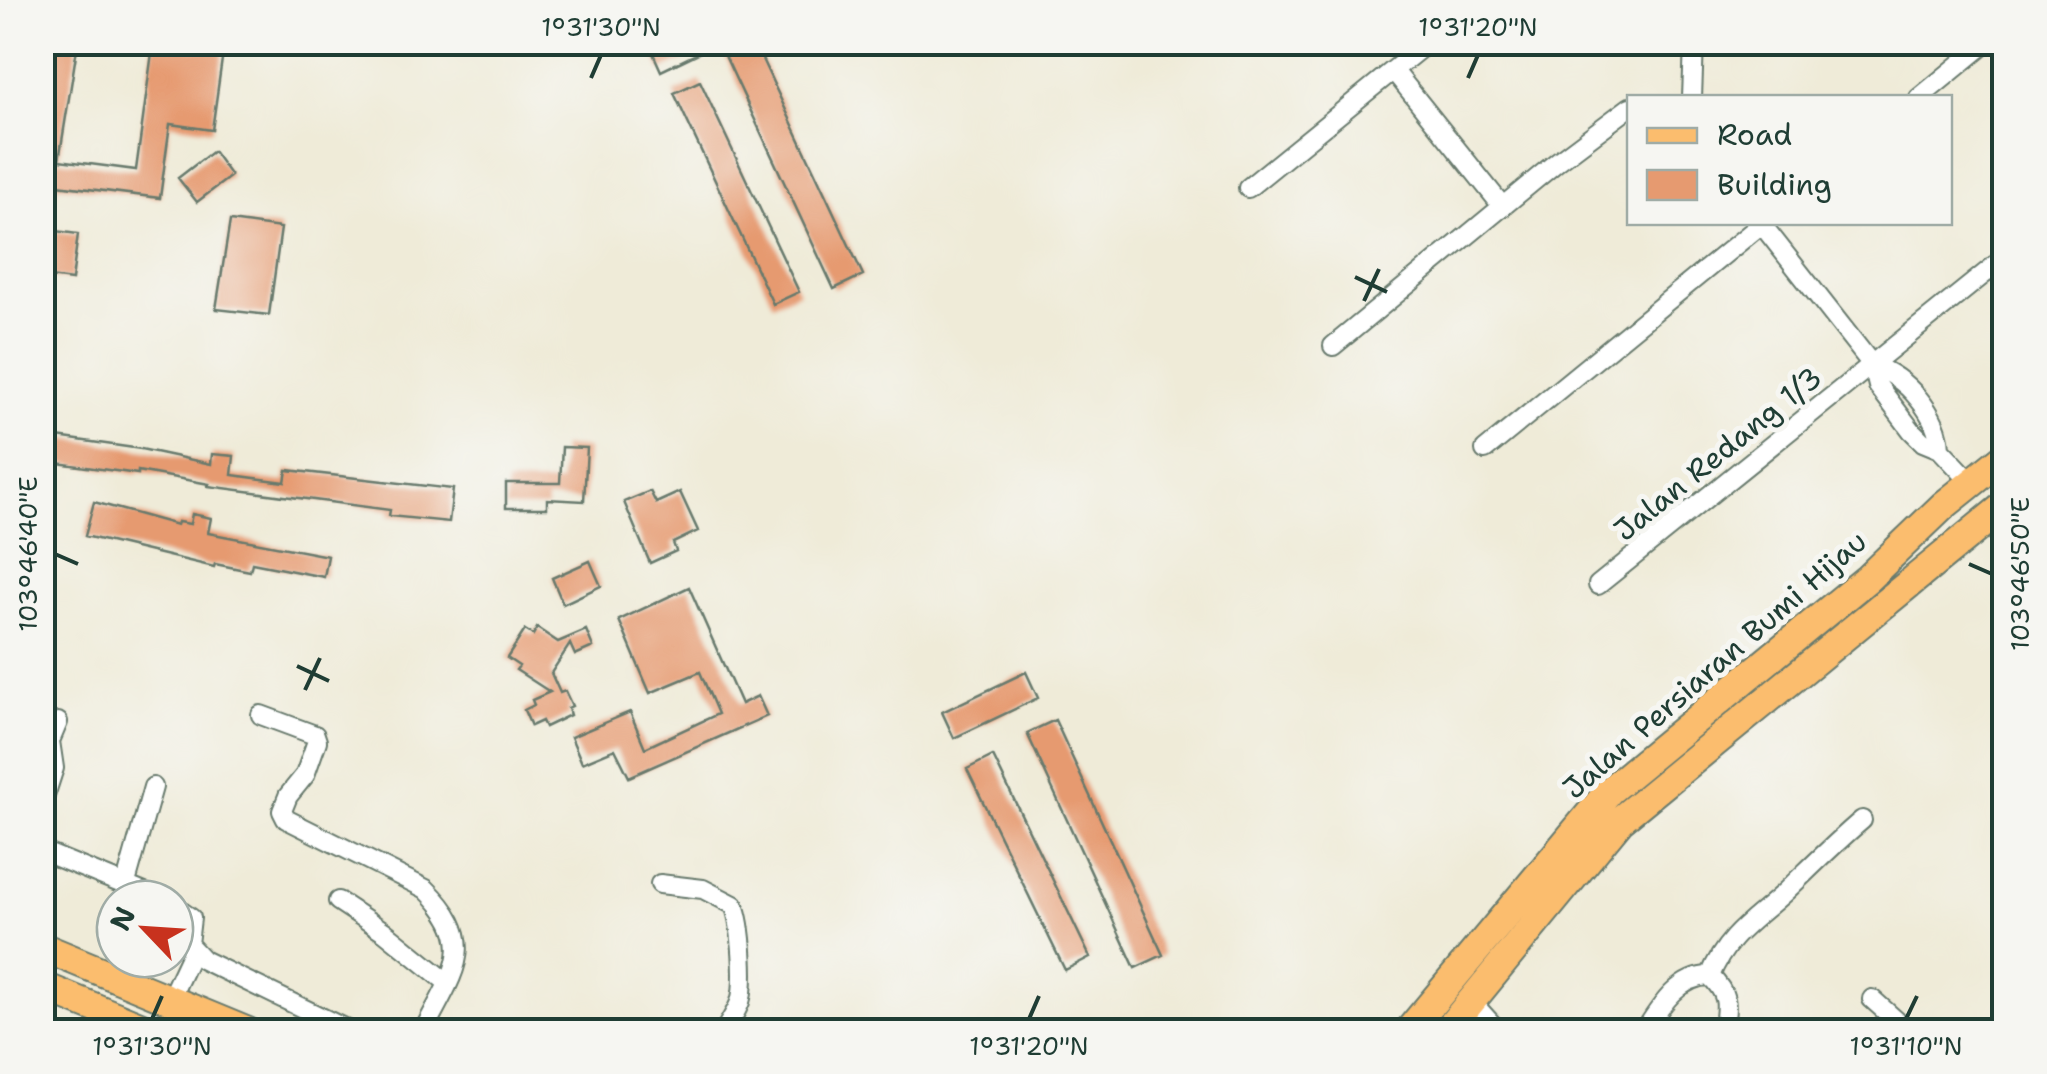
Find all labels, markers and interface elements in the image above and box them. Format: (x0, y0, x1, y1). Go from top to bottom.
text: 1°31'30"N (541, 10, 661, 44)
text: 1°31'20"N (1418, 10, 1538, 44)
legend (1627, 95, 1952, 225)
text: Road (1717, 114, 1792, 155)
text: Building (1717, 164, 1832, 205)
street label: Jalan Redang 1/3 (1605, 357, 1830, 550)
text: 103°46'40"E (11, 476, 45, 632)
text: 103°46'50"E (2003, 497, 2037, 651)
street label: Jalan Persiaran Bumi Hijau (1554, 521, 1875, 808)
north arrow (95, 879, 195, 979)
text: N (100, 900, 144, 937)
text: 1°31'30"N (92, 1029, 212, 1063)
text: 1°31'20"N (969, 1029, 1089, 1063)
text: 1°31'10"N (1849, 1029, 1963, 1063)

